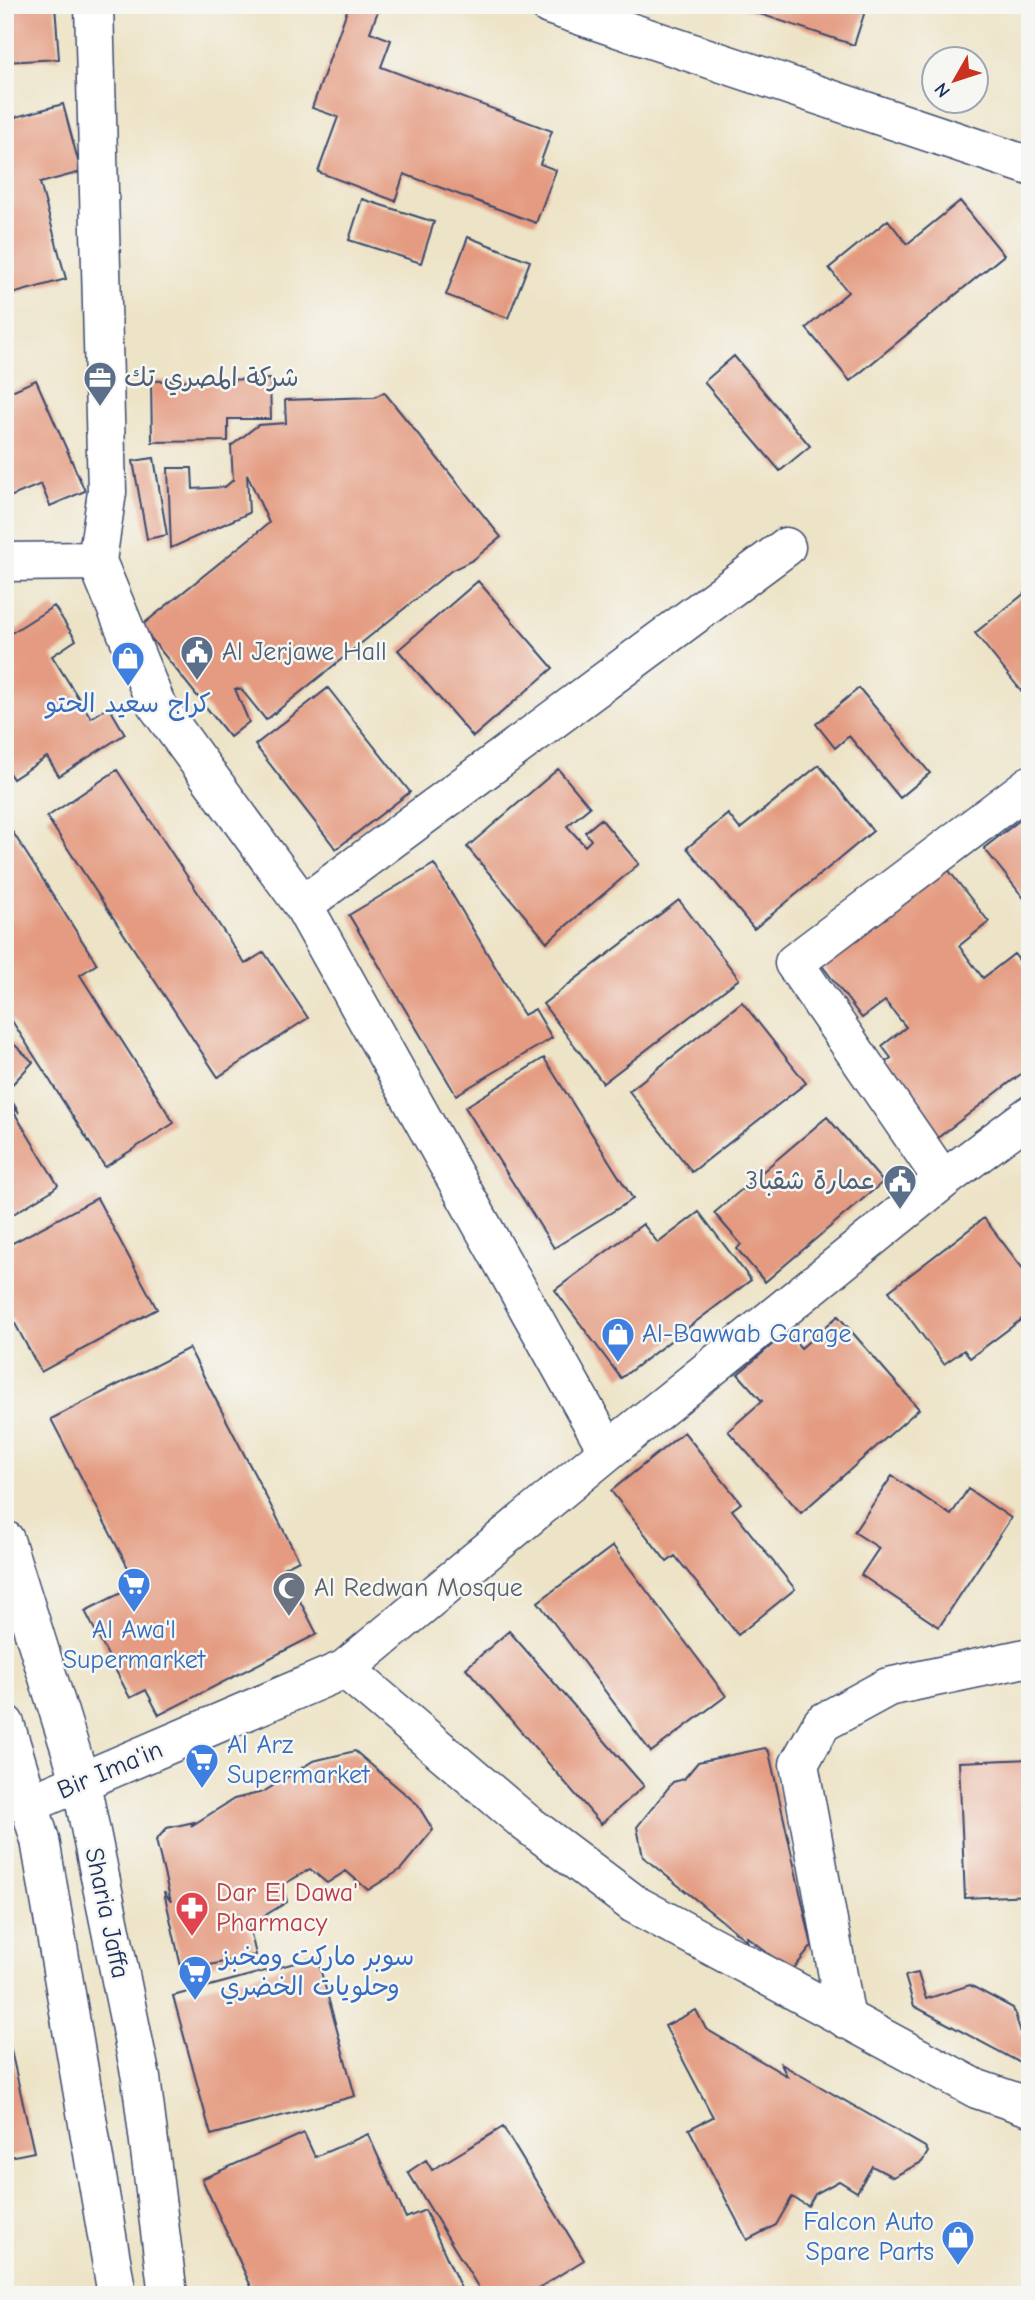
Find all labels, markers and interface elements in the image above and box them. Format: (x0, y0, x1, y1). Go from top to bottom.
north arrow (920, 46, 990, 116)
text: N (930, 78, 955, 102)
office icon: شركة المصري تك (81, 359, 119, 408)
place label: شركة المصري تك (124, 363, 299, 396)
public building icon: Al Jerjawe Hall (178, 633, 216, 682)
place label: Al Jerjawe Hall (222, 637, 387, 667)
shop icon: كراج سعيد الحتو (109, 639, 147, 688)
place label: كراج سعيد الحتو (44, 689, 211, 721)
public building icon: عمارة شقبا3 (881, 1162, 919, 1211)
place label: عمارة شقبا3 (745, 1166, 876, 1196)
shop icon: Al-Bawwab Garage (599, 1315, 637, 1364)
place label: Al-Bawwab Garage (642, 1319, 852, 1349)
supermarket icon: Al Awa'l Supermarket (115, 1565, 153, 1614)
mosque icon: Al Redwan Mosque (270, 1569, 308, 1618)
place label: Al Redwan Mosque (314, 1573, 523, 1603)
place label: Al Awa'l Supermarket (63, 1615, 207, 1675)
place label: Al Arz Supermarket (227, 1730, 371, 1790)
street label: Bir Ima'in (53, 1734, 167, 1806)
supermarket icon: Al Arz Supermarket (183, 1741, 221, 1790)
street label: Sharia Jaffa (79, 1845, 135, 1981)
place label: Dar El Dawa' Pharmacy (216, 1878, 358, 1938)
pharmacy icon: Dar El Dawa' Pharmacy (173, 1889, 211, 1938)
place label: سوبر ماركت ومخبز وحلويات الخضري (218, 1942, 414, 2005)
supermarket icon: سوبر ماركت ومخبز وحلويات الخضري (176, 1953, 214, 2002)
place label: Falcon Auto Spare Parts (803, 2207, 934, 2267)
shop icon: Falcon Auto Spare Parts (939, 2218, 977, 2267)

